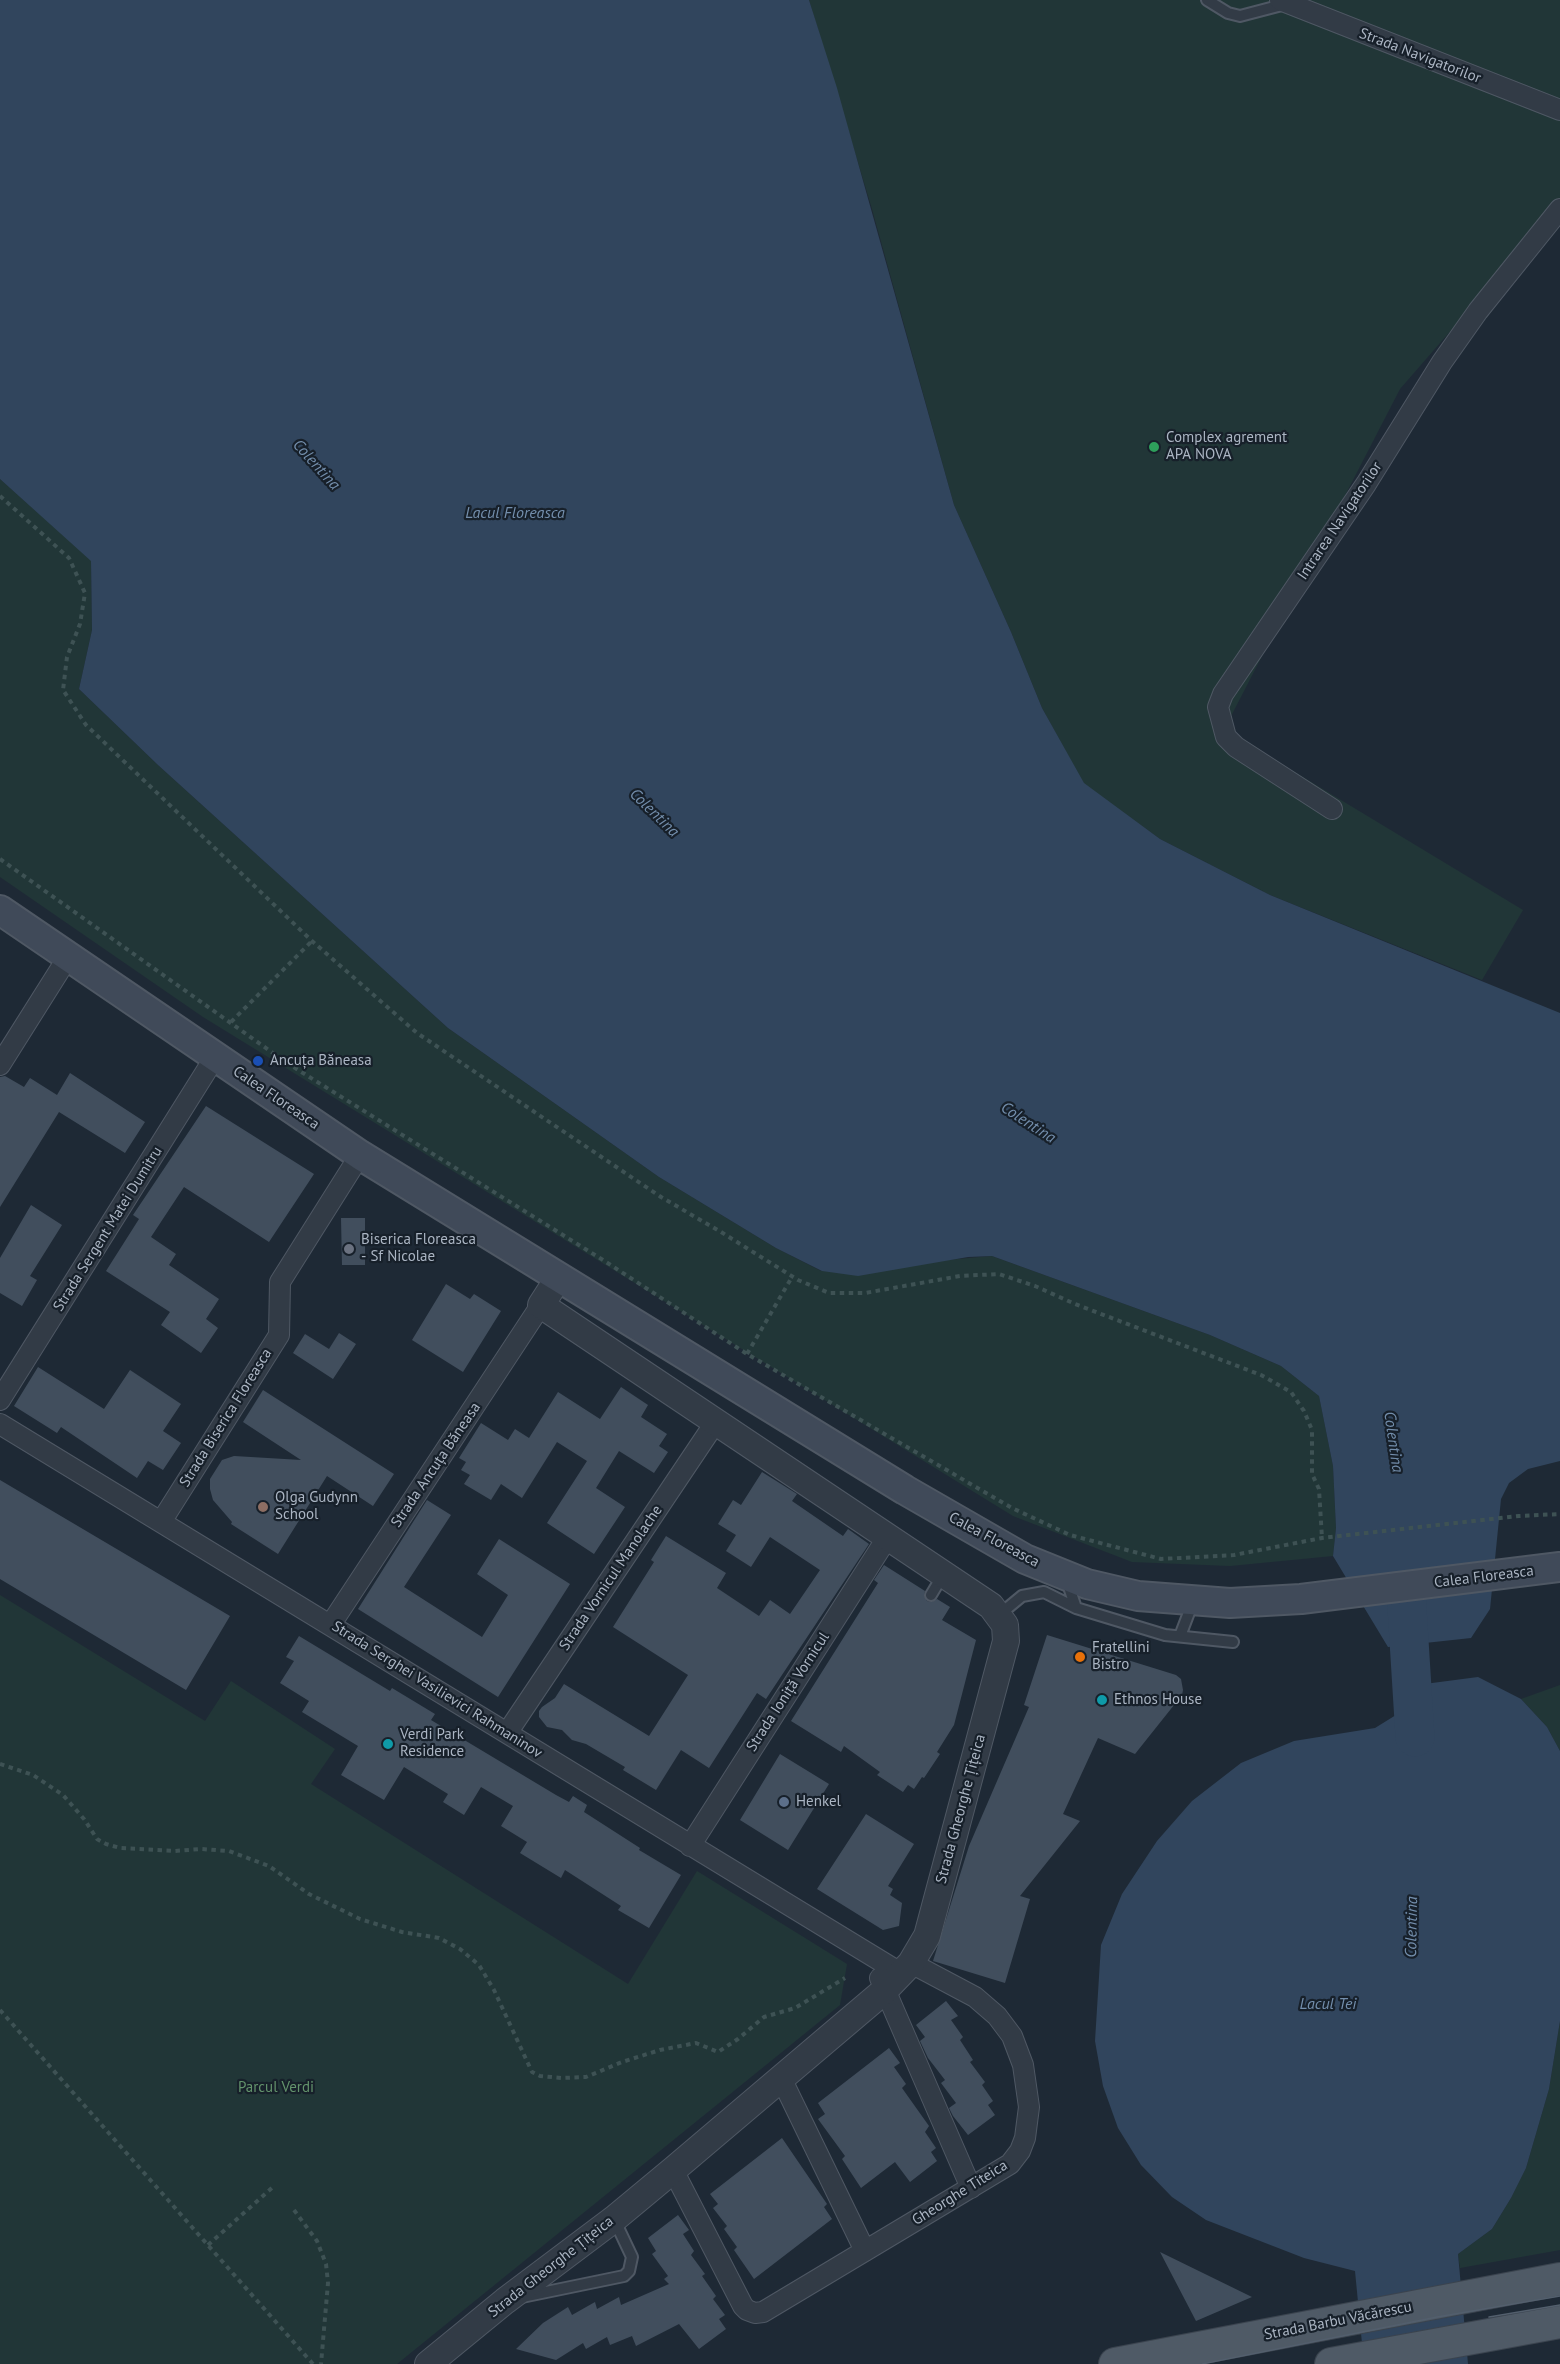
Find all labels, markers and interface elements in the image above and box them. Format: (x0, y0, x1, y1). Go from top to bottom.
street label: Strada Navigatorilor (1357, 24, 1483, 88)
place label: Complex agrement APA NOVA (1166, 429, 1287, 464)
water label: Colentina (288, 436, 344, 494)
marker: Complex agrement APA NOVA (1147, 440, 1161, 454)
street label: Intrarea Navigatorilor (1294, 459, 1386, 583)
water label: Lacul Floreasca (465, 503, 565, 523)
water label: Colentina (625, 785, 683, 841)
place label: Ancuța Băneasa (270, 1052, 372, 1070)
marker: Ancuța Băneasa (251, 1054, 265, 1068)
street label: Calea Floreasca (229, 1063, 323, 1133)
water label: Colentina (997, 1098, 1059, 1148)
street label: Strada Sergent Matei Dumitru (50, 1143, 166, 1315)
place label: Biserica Floreasca - Sf Nicolae (361, 1231, 476, 1266)
marker: Biserica Floreasca - Sf Nicolae (342, 1242, 356, 1256)
street label: Strada Biserica Floreasca (176, 1345, 276, 1491)
street label: Strada Ancuța Băneasa (388, 1399, 484, 1531)
water label: Colentina (1379, 1410, 1407, 1474)
place label: Olga Gudynn School (275, 1489, 358, 1524)
marker: Olga Gudynn School (256, 1500, 270, 1514)
street label: Strada Vornicul Manolache (556, 1502, 666, 1654)
street label: Calea Floreasca (946, 1509, 1042, 1571)
street label: Calea Floreasca (1433, 1562, 1535, 1592)
street label: Strada Serghei Vasilievici Rahmaninov (329, 1618, 545, 1762)
street label: Strada Ioniță Vornicul (743, 1629, 833, 1755)
place label: Fratellini Bistro (1092, 1639, 1150, 1674)
marker: Fratellini Bistro (1073, 1650, 1087, 1664)
place label: Ethnos House (1114, 1691, 1202, 1709)
marker: Ethnos House (1095, 1693, 1109, 1707)
place label: Verdi Park Residence (400, 1726, 464, 1761)
street label: Strada Gheorghe Țițeica (932, 1732, 990, 1886)
marker: Verdi Park Residence (381, 1737, 395, 1751)
place label: Henkel (796, 1793, 841, 1811)
marker: Henkel (777, 1795, 791, 1809)
water label: Colentina (1402, 1896, 1422, 1958)
water label: Lacul Tei (1300, 1994, 1356, 2014)
park label: Parcul Verdi (238, 2079, 314, 2097)
street label: Gheorghe Titeica (909, 2156, 1011, 2230)
street label: Strada Gheorghe Țițeica (485, 2212, 617, 2322)
street label: Strada Barbu Văcărescu (1263, 2298, 1413, 2344)

